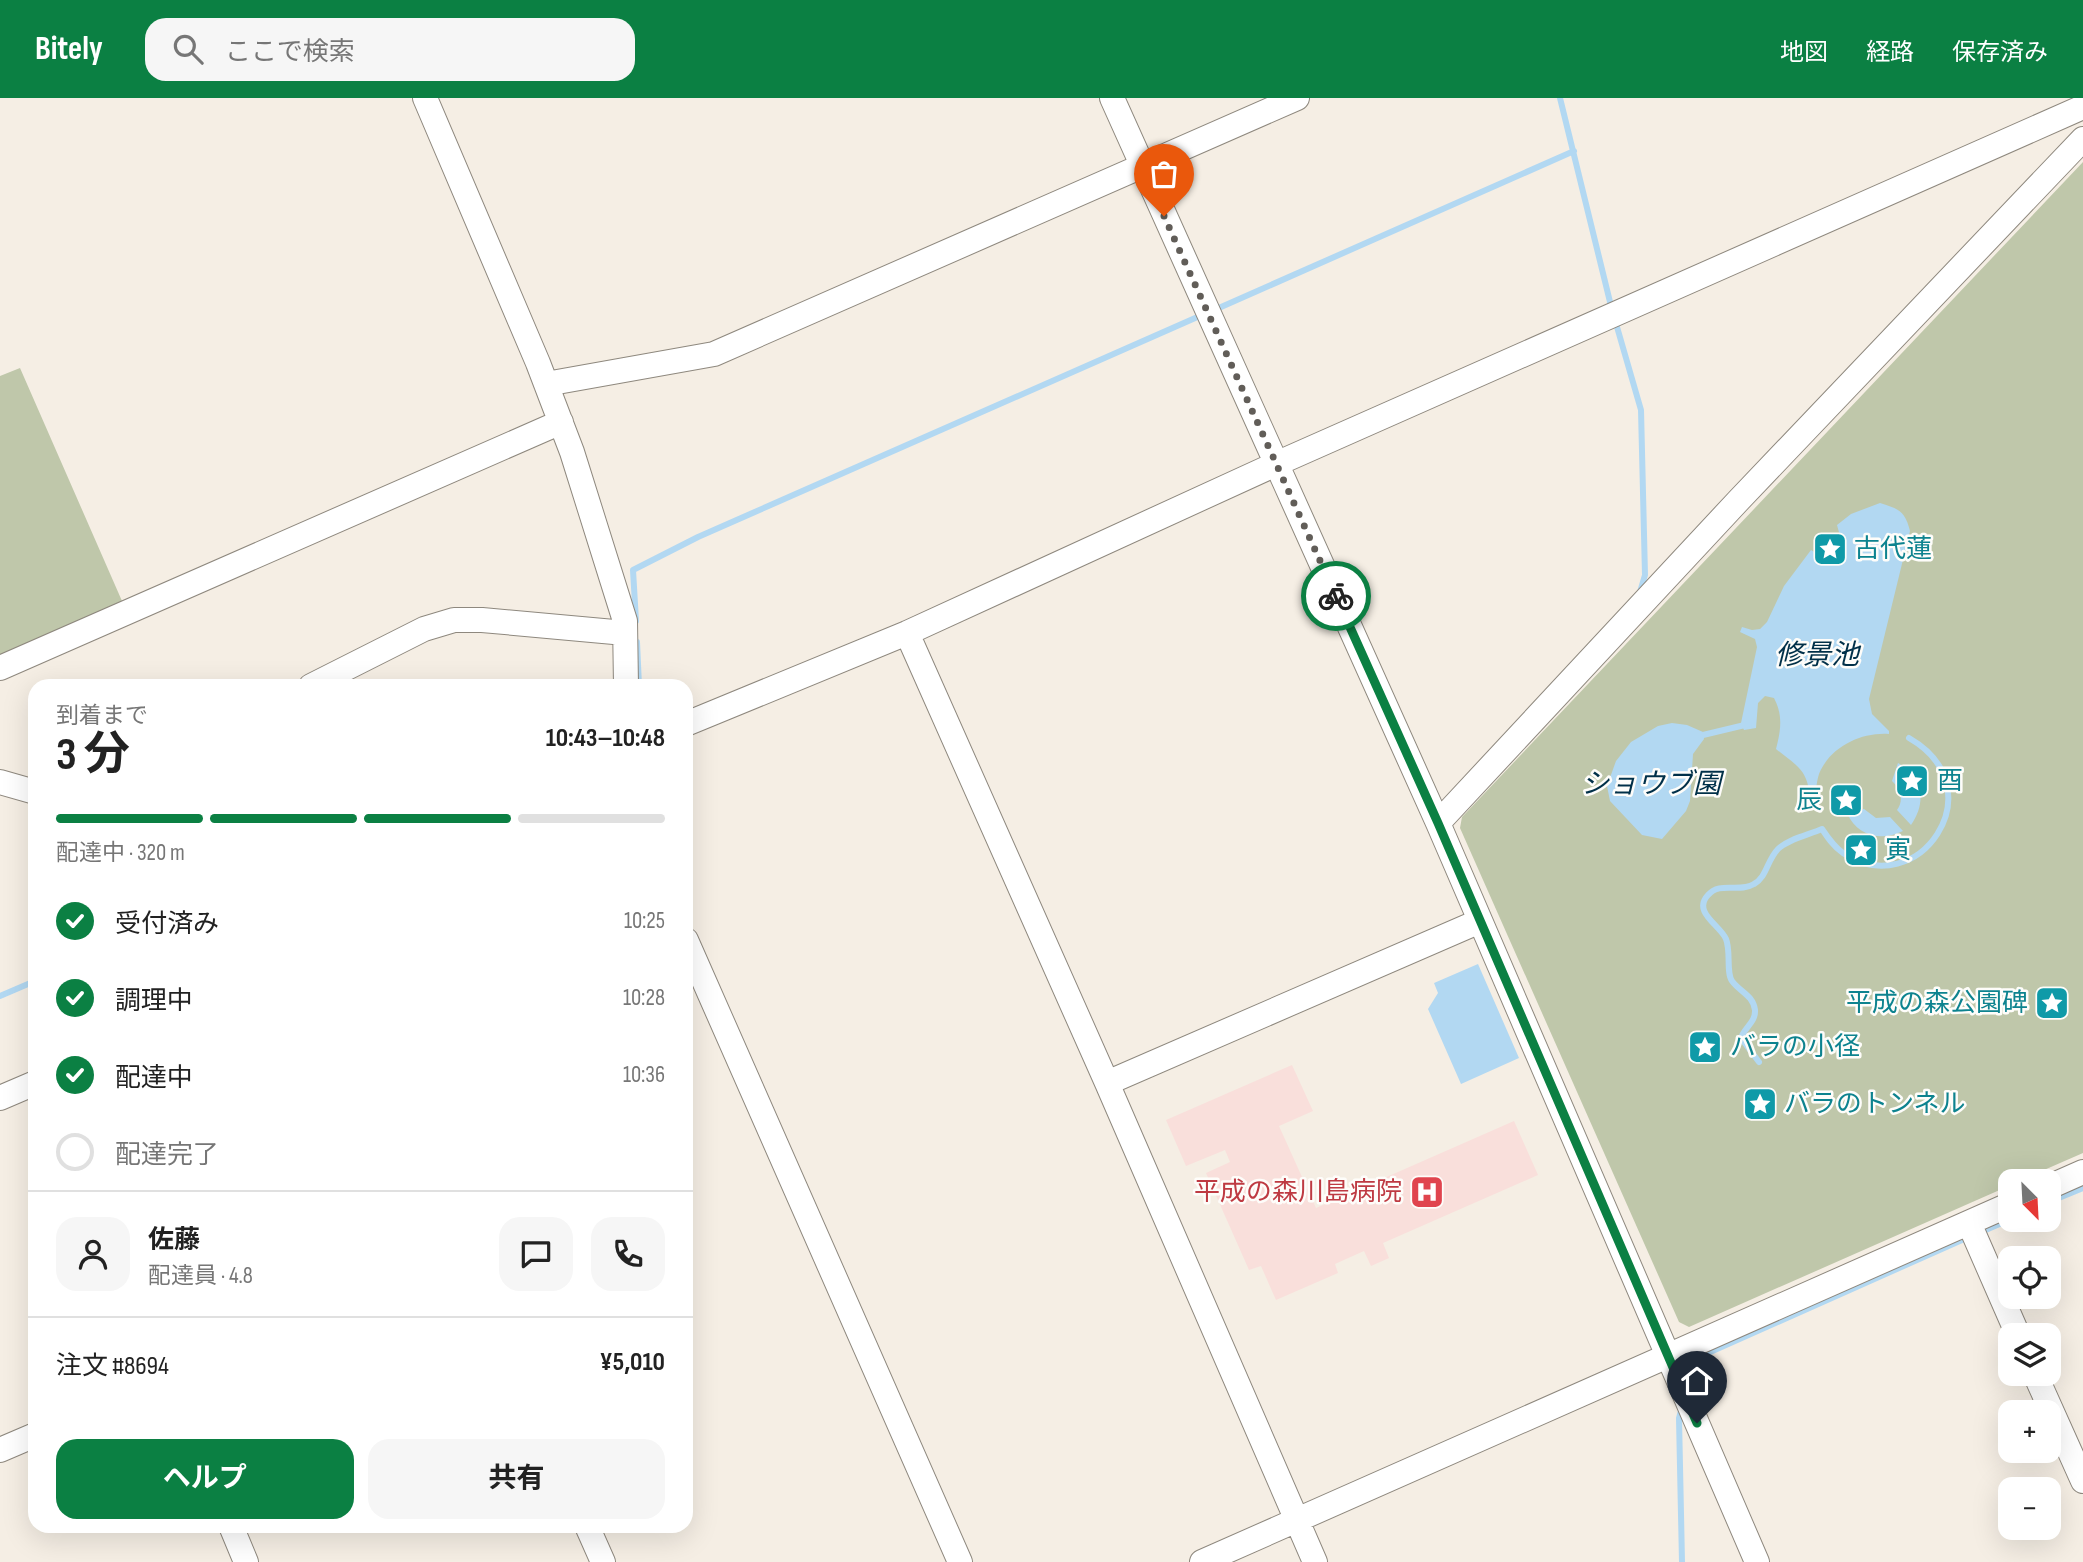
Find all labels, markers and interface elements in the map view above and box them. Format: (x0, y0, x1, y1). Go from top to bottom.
search box (145, 18, 635, 81)
text: Bitely (35, 29, 103, 69)
icon: search (169, 30, 207, 68)
text: ここで検索 (225, 37, 355, 68)
text: 地図 (1780, 38, 1828, 67)
text: 経路 (1866, 38, 1914, 67)
text: 保存済み (1952, 38, 2048, 67)
pin (1134, 144, 1194, 216)
icon: bag (1145, 155, 1183, 193)
place icon: 古代蓮 (1811, 530, 1849, 568)
place label: 古代蓮 (1854, 534, 1932, 565)
courier (1301, 561, 1371, 631)
icon: bike (1317, 577, 1355, 615)
water label: 修景池 (1775, 639, 1862, 672)
text: 到着まで (56, 702, 148, 730)
text: 10:43–10:48 (546, 723, 665, 754)
text: 3 分 (56, 728, 130, 783)
place icon: 酉 (1893, 762, 1931, 800)
place label: 酉 (1937, 766, 1963, 797)
water label: ショウブ園 (1581, 768, 1725, 801)
place icon: 辰 (1827, 781, 1865, 819)
place label: 辰 (1796, 785, 1822, 816)
place icon: 寅 (1842, 831, 1880, 869)
place label: 寅 (1885, 835, 1911, 866)
text: 配達中 · 320 m (56, 839, 185, 867)
icon: check (56, 902, 94, 940)
text: 10:25 (624, 907, 665, 935)
text: 受付済み (115, 909, 219, 940)
icon: check (56, 979, 94, 1017)
text: 10:28 (623, 984, 665, 1012)
place icon: 平成の森公園碑 (2033, 984, 2071, 1022)
text: 調理中 (115, 986, 193, 1017)
place label: 平成の森公園碑 (1846, 988, 2028, 1019)
place icon: バラの小径 (1686, 1028, 1724, 1066)
place label: バラの小径 (1730, 1032, 1860, 1063)
icon: check (56, 1056, 94, 1094)
text: 10:36 (623, 1061, 665, 1089)
text: 配達中 (115, 1063, 193, 1094)
place icon: バラのトンネル (1741, 1085, 1779, 1123)
place label: バラのトンネル (1784, 1089, 1965, 1120)
text: 配達完了 (115, 1140, 219, 1171)
north arrow (1998, 1169, 2062, 1232)
map controls (1998, 1169, 2061, 1540)
hospital icon: 平成の森川島病院 (1408, 1173, 1446, 1211)
place label: 平成の森川島病院 (1194, 1177, 1402, 1208)
button: person (56, 1217, 130, 1291)
button: chat (499, 1217, 573, 1291)
button: phone (591, 1217, 665, 1291)
text: 佐藤 (148, 1225, 200, 1256)
button: locate (1998, 1246, 2061, 1309)
text: 配達員 · 4.8 (148, 1262, 253, 1290)
button: layers (1998, 1323, 2061, 1386)
text: ¥5,010 (600, 1347, 665, 1378)
text: 注文 #8694 (56, 1351, 169, 1382)
pin (1667, 1351, 1727, 1423)
icon: home (1678, 1362, 1716, 1400)
button: + (1998, 1400, 2061, 1463)
button: ヘルプ (56, 1439, 354, 1519)
button: 共有 (368, 1439, 665, 1519)
button: − (1998, 1477, 2061, 1540)

